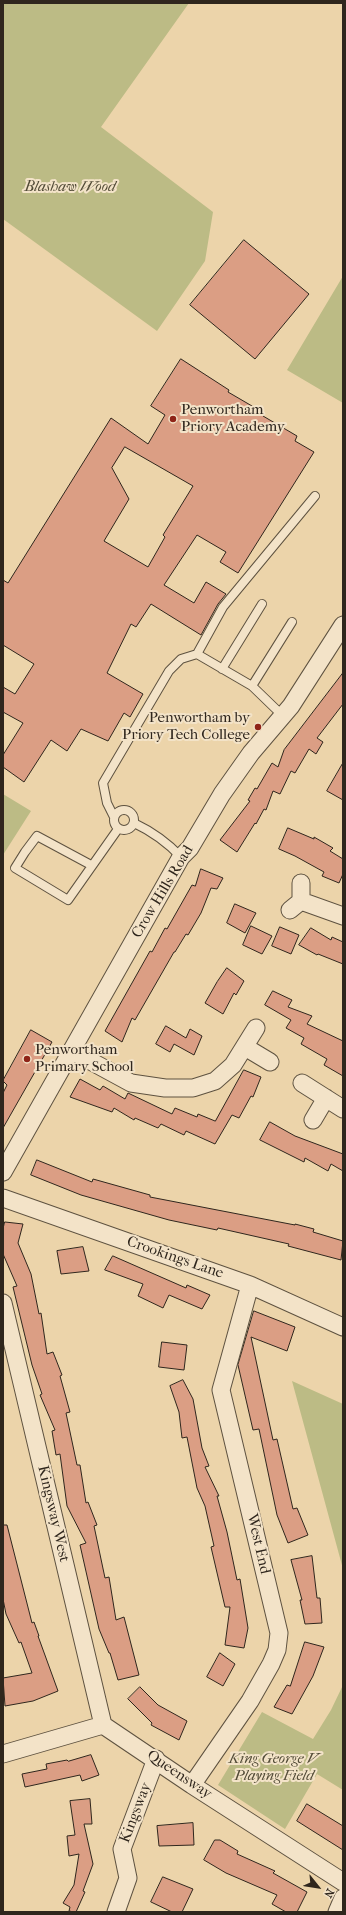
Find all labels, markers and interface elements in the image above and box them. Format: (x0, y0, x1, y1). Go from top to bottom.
park label: Blashaw Wood (24, 178, 116, 196)
place label: Penwortham Priory Academy (181, 401, 285, 436)
marker: Penwortham Priory Academy (168, 414, 178, 424)
place label: Penwortham by Priory Tech College (122, 709, 250, 744)
marker: Penwortham by Priory Tech College (253, 722, 263, 732)
street label: Crow Hills Road (128, 842, 198, 942)
place label: Penwortham Primary School (35, 1041, 134, 1076)
marker: Penwortham Primary School (22, 1054, 32, 1064)
street label: Crookings Lane (124, 1233, 226, 1283)
street label: Kingsway West (33, 1464, 73, 1564)
street label: West End (242, 1512, 274, 1576)
street label: Queensway (143, 1747, 215, 1803)
park label: King George V Playing Field (229, 1750, 319, 1785)
street label: Kingsway (116, 1780, 156, 1846)
north arrow (298, 1867, 338, 1907)
text: N (321, 1886, 337, 1900)

